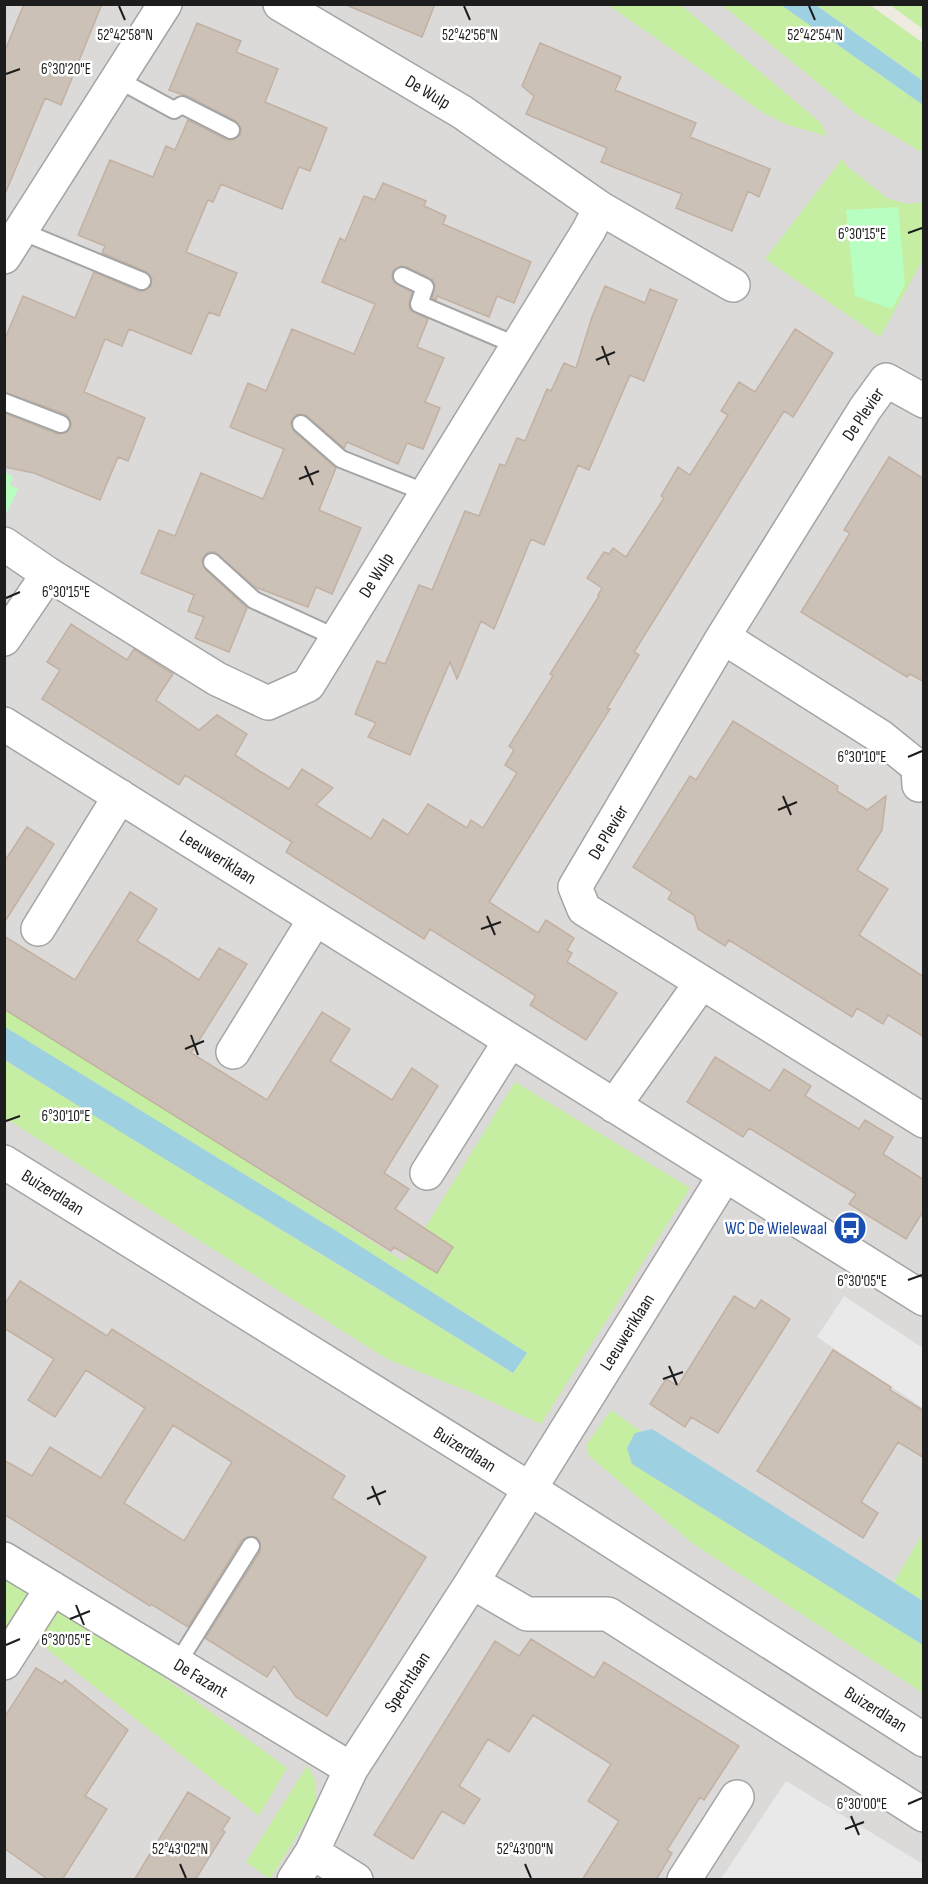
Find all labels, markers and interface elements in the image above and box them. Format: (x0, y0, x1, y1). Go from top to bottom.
text: 52°42'58"N (97, 26, 153, 45)
text: 52°42'56"N (442, 26, 498, 45)
text: 52°42'54"N (787, 26, 843, 45)
text: 6°30'20"E (41, 60, 91, 79)
street label: De Wulp (401, 71, 454, 114)
text: 6°30'15"E (838, 225, 886, 244)
street label: De Plevier (838, 384, 889, 445)
street label: De Wulp (355, 549, 398, 602)
text: 6°30'15"E (42, 583, 90, 602)
text: 6°30'10"E (838, 748, 886, 767)
street label: De Plevier (584, 801, 633, 863)
street label: Leeuweriklaan (176, 826, 260, 889)
text: 6°30'10"E (42, 1107, 90, 1126)
street label: Buizerdlaan (18, 1165, 88, 1220)
bus stop icon: WC De Wielewaal (832, 1210, 868, 1246)
place label: WC De Wielewaal (725, 1218, 827, 1239)
text: 6°30'05"E (837, 1272, 887, 1291)
street label: Leeuweriklaan (596, 1290, 659, 1374)
street label: Buizerdlaan (430, 1422, 500, 1477)
text: 6°30'05"E (41, 1631, 91, 1650)
street label: Spechtlaan (380, 1648, 435, 1716)
street label: De Fazant (170, 1654, 232, 1703)
street label: Buizerdlaan (841, 1682, 911, 1737)
text: 6°30'00"E (837, 1795, 887, 1814)
text: 52°43'02"N (152, 1840, 208, 1859)
text: 52°43'00"N (497, 1840, 553, 1859)

